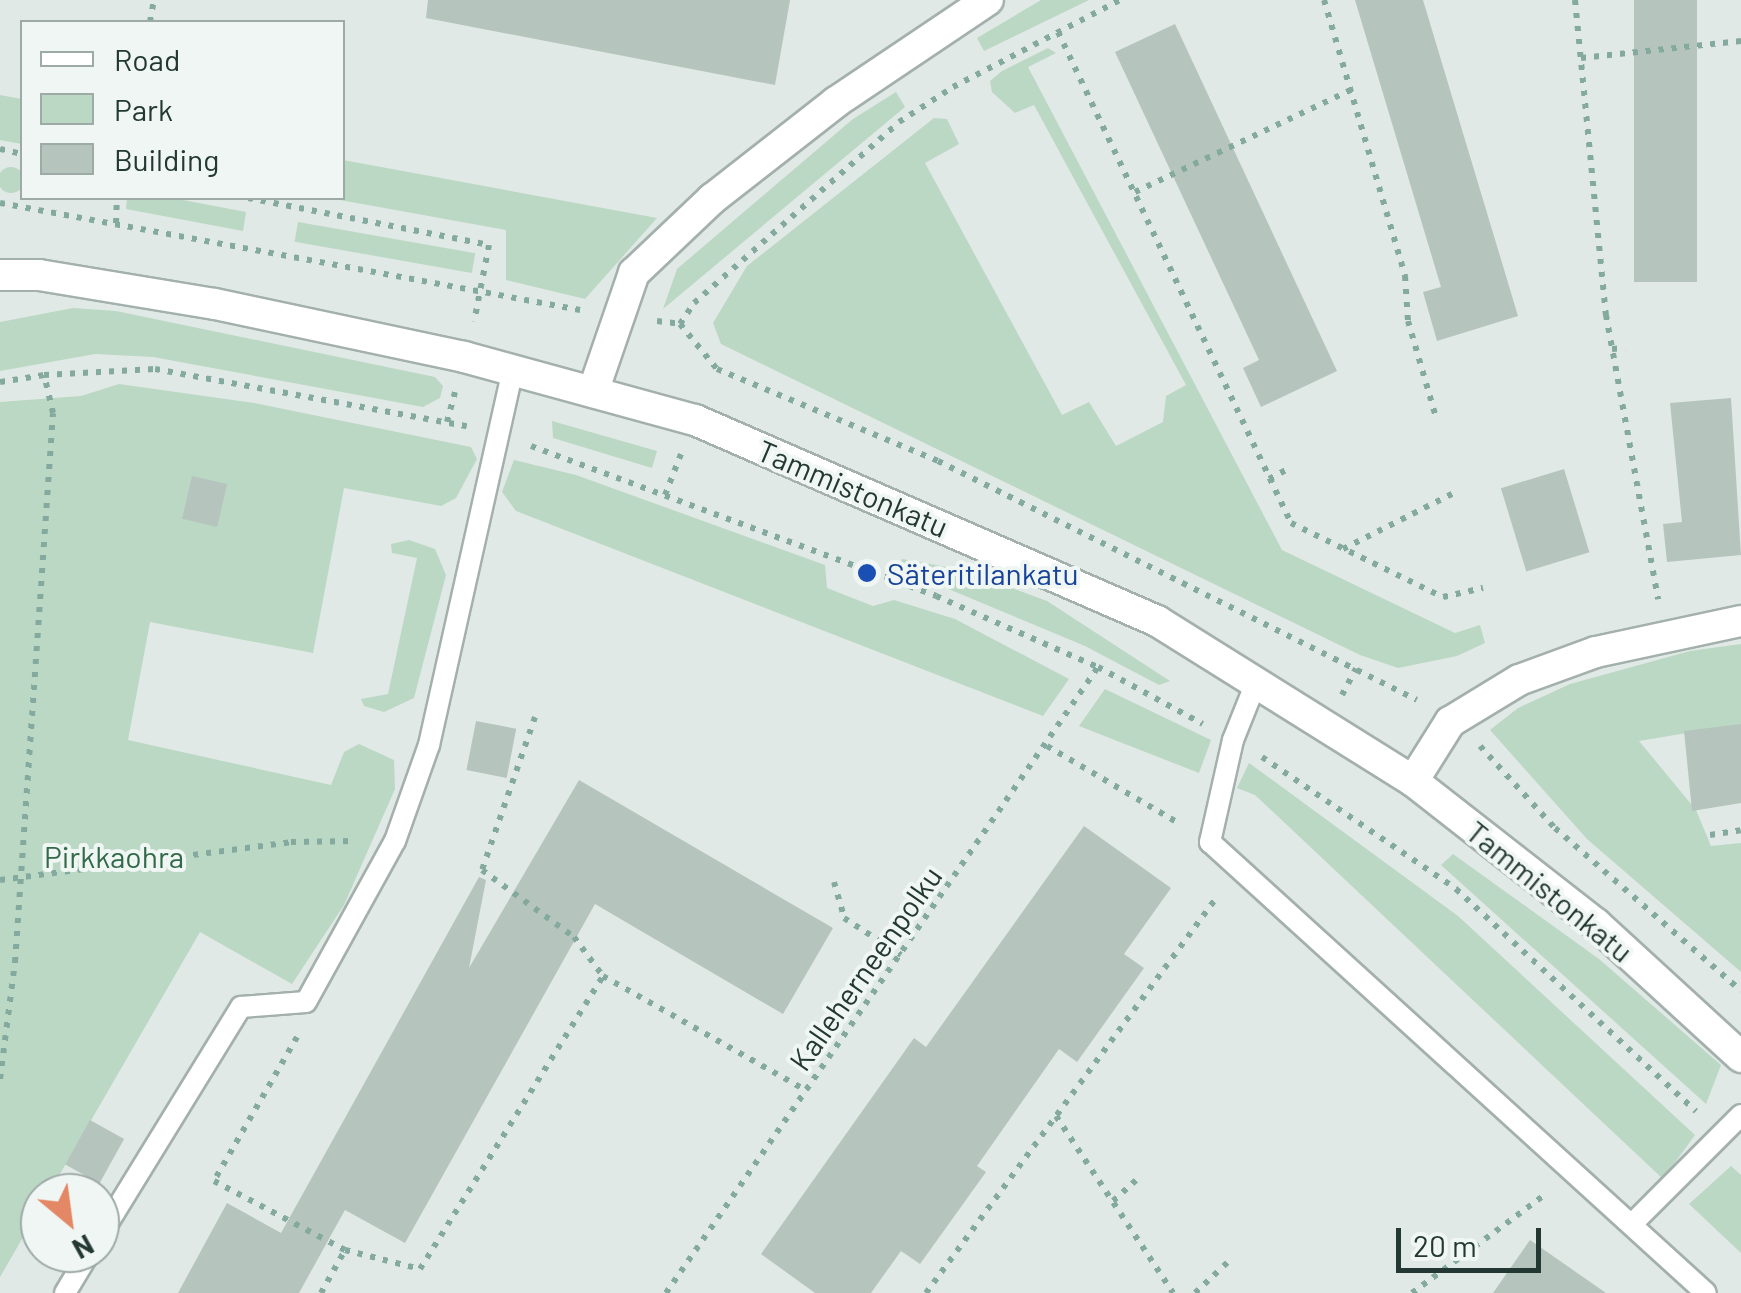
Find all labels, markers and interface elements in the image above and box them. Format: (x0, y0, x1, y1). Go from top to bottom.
legend (20, 20, 345, 200)
text: Road (114, 41, 180, 77)
text: Park (114, 91, 173, 127)
text: Building (114, 141, 219, 177)
street label: Tammistonkatu (752, 432, 954, 544)
place label: Säteritilankatu (887, 555, 1079, 591)
marker: Säteritilankatu (856, 562, 878, 584)
street label: Tammistonkatu (1460, 813, 1640, 969)
park label: Pirkkaohra (44, 838, 184, 874)
street label: Kalleherneenpolku (781, 859, 949, 1077)
north arrow (20, 1173, 120, 1273)
scale bar (1401, 1208, 1546, 1270)
text: 20 m (1413, 1227, 1477, 1263)
text: N (67, 1228, 100, 1267)

